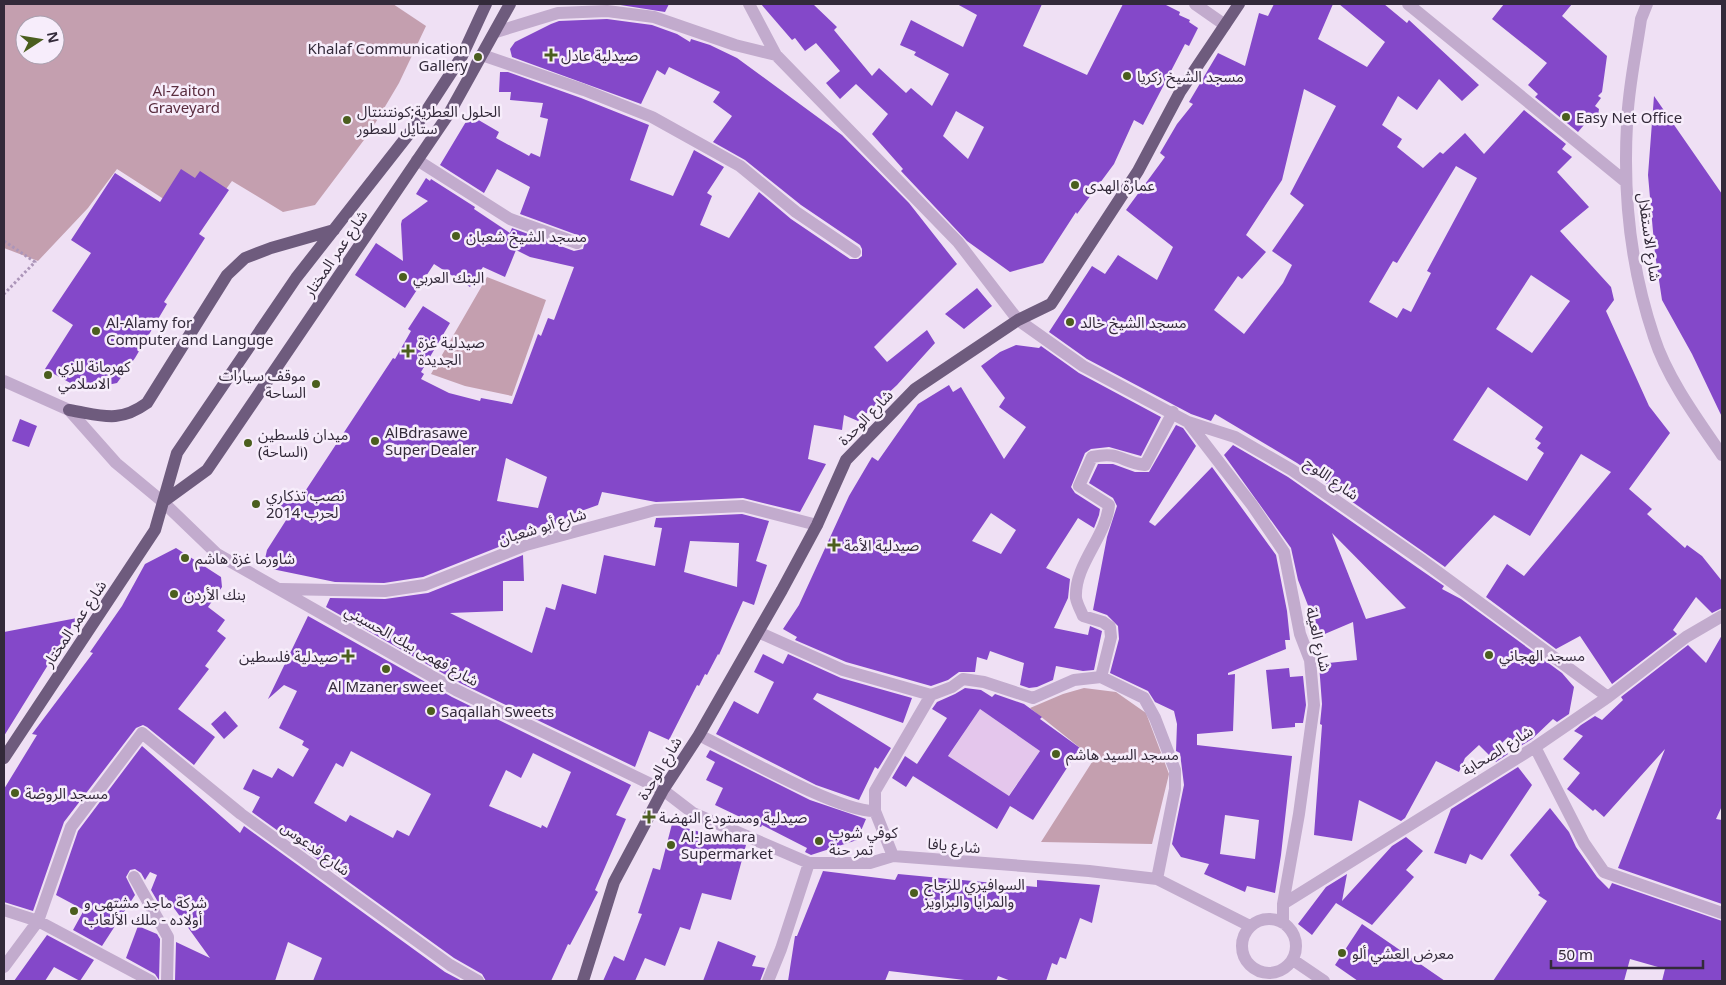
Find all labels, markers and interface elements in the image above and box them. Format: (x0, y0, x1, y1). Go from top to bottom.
north arrow (15, 15, 65, 65)
text: N (43, 30, 64, 45)
place label: Khalaf Communication Gallery (307, 38, 468, 75)
place label: صيدلية عادل (561, 45, 638, 65)
marker: صيدلية عادل (545, 49, 557, 61)
marker: Khalaf Communication Gallery (472, 51, 484, 63)
place label: مسجد الشيخ زكريا (1137, 66, 1244, 89)
marker: مسجد الشيخ زكريا (1121, 70, 1133, 82)
park label: Al-Zaiton Graveyard (148, 80, 220, 117)
place label: الحلول العطرية;كونتننتال ستايل للعطور (356, 101, 501, 138)
place label: Easy Net Office (1576, 107, 1682, 127)
marker: Easy Net Office (1560, 111, 1572, 123)
marker: الحلول العطرية;كونتننتال ستايل للعطور (341, 114, 353, 126)
place label: عمارة الهدى (1085, 175, 1155, 195)
marker: عمارة الهدى (1069, 179, 1081, 191)
street label: شارع الاستقلال (1631, 191, 1666, 283)
street label: شارع عمر المختار (298, 206, 374, 303)
place label: مسجد الشيخ شعبان (466, 226, 587, 249)
marker: مسجد الشيخ شعبان (450, 230, 462, 242)
place label: البنك العربي (413, 267, 484, 289)
marker: البنك العربي (397, 271, 409, 283)
place label: Al-Alamy for Computer and Languge (106, 312, 274, 349)
place label: مسجد الشيخ خالد (1080, 312, 1187, 335)
marker: مسجد الشيخ خالد (1064, 316, 1076, 328)
marker: Al-Alamy for Computer and Languge (90, 325, 102, 337)
place label: صيدلية غزة الجديدة (418, 332, 485, 369)
marker: صيدلية غزة الجديدة (402, 345, 414, 357)
place label: كهرمانة للزي الاسلامي (58, 356, 131, 395)
place label: موقف سيارات الساحة (219, 365, 306, 402)
marker: كهرمانة للزي الاسلامي (42, 369, 54, 381)
marker: موقف سيارات الساحة (310, 378, 322, 390)
street label: شارع الوحدة (833, 384, 899, 451)
place label: AlBdrasawe Super Dealer (385, 422, 477, 459)
place label: ميدان فلسطين (الساحة) (258, 424, 348, 461)
marker: AlBdrasawe Super Dealer (369, 435, 381, 447)
marker: ميدان فلسطين (الساحة) (242, 437, 254, 449)
street label: شارع اللوح (1299, 452, 1363, 506)
place label: نصب تذكاري لحرب 2014 (266, 485, 344, 522)
marker: نصب تذكاري لحرب 2014 (250, 498, 262, 510)
street label: شارع أبو شعبان (496, 503, 590, 552)
place label: صيدلية الأمة (844, 535, 919, 555)
marker: صيدلية الأمة (828, 539, 840, 551)
place label: شاورما غزة هاشم (195, 548, 295, 570)
marker: شاورما غزة هاشم (179, 552, 191, 564)
street label: شارع عمر المختار (37, 576, 113, 673)
place label: بنك الأردن (184, 584, 246, 604)
marker: بنك الأردن (168, 588, 180, 600)
street label: شارع فهمى بيك الحسيني (340, 600, 483, 693)
street label: شارع العيلة (1299, 605, 1336, 674)
place label: مسجد الهجاني (1499, 645, 1585, 667)
place label: صيدلية فلسطين (239, 646, 338, 666)
marker: مسجد الهجاني (1483, 649, 1495, 661)
marker: صيدلية فلسطين (342, 650, 354, 662)
marker: Al Mzaner sweet (380, 663, 392, 675)
place label: Al Mzaner sweet (328, 676, 444, 696)
place label: Saqallah Sweets (441, 701, 554, 721)
marker: Saqallah Sweets (425, 705, 437, 717)
street label: شارع الصحابة (1458, 720, 1538, 782)
street label: شارع الوحدة (632, 732, 688, 805)
place label: مسجد السيد هاشم (1066, 744, 1179, 766)
marker: مسجد السيد هاشم (1050, 748, 1062, 760)
place label: مسجد الروضة (25, 783, 108, 803)
marker: مسجد الروضة (9, 787, 21, 799)
place label: صيدلية ومستودع النهضة (659, 807, 807, 830)
marker: صيدلية ومستودع النهضة (643, 811, 655, 823)
street label: شارع فدعوس (276, 816, 355, 882)
place label: كوفي شوب تمر حنة (829, 822, 898, 859)
place label: Al-Jawhara Supermarket (681, 826, 773, 863)
street label: شارع يافا (926, 833, 982, 860)
marker: كوفي شوب تمر حنة (813, 835, 825, 847)
marker: Al-Jawhara Supermarket (665, 839, 677, 851)
place label: السوافيري للزجاج والمرايا والبراويز (923, 874, 1025, 911)
marker: السوافيري للزجاج والمرايا والبراويز (908, 887, 920, 899)
place label: شركة ماجد مشتهى و أولاده - ملك الألعاب (84, 892, 207, 929)
marker: شركة ماجد مشتهى و أولاده - ملك الألعاب (68, 905, 80, 917)
scale bar (1551, 938, 1704, 970)
place label: معرض العشي ألو (1352, 943, 1454, 965)
text: 50 m (1558, 944, 1593, 964)
marker: معرض العشي ألو (1336, 947, 1348, 959)

